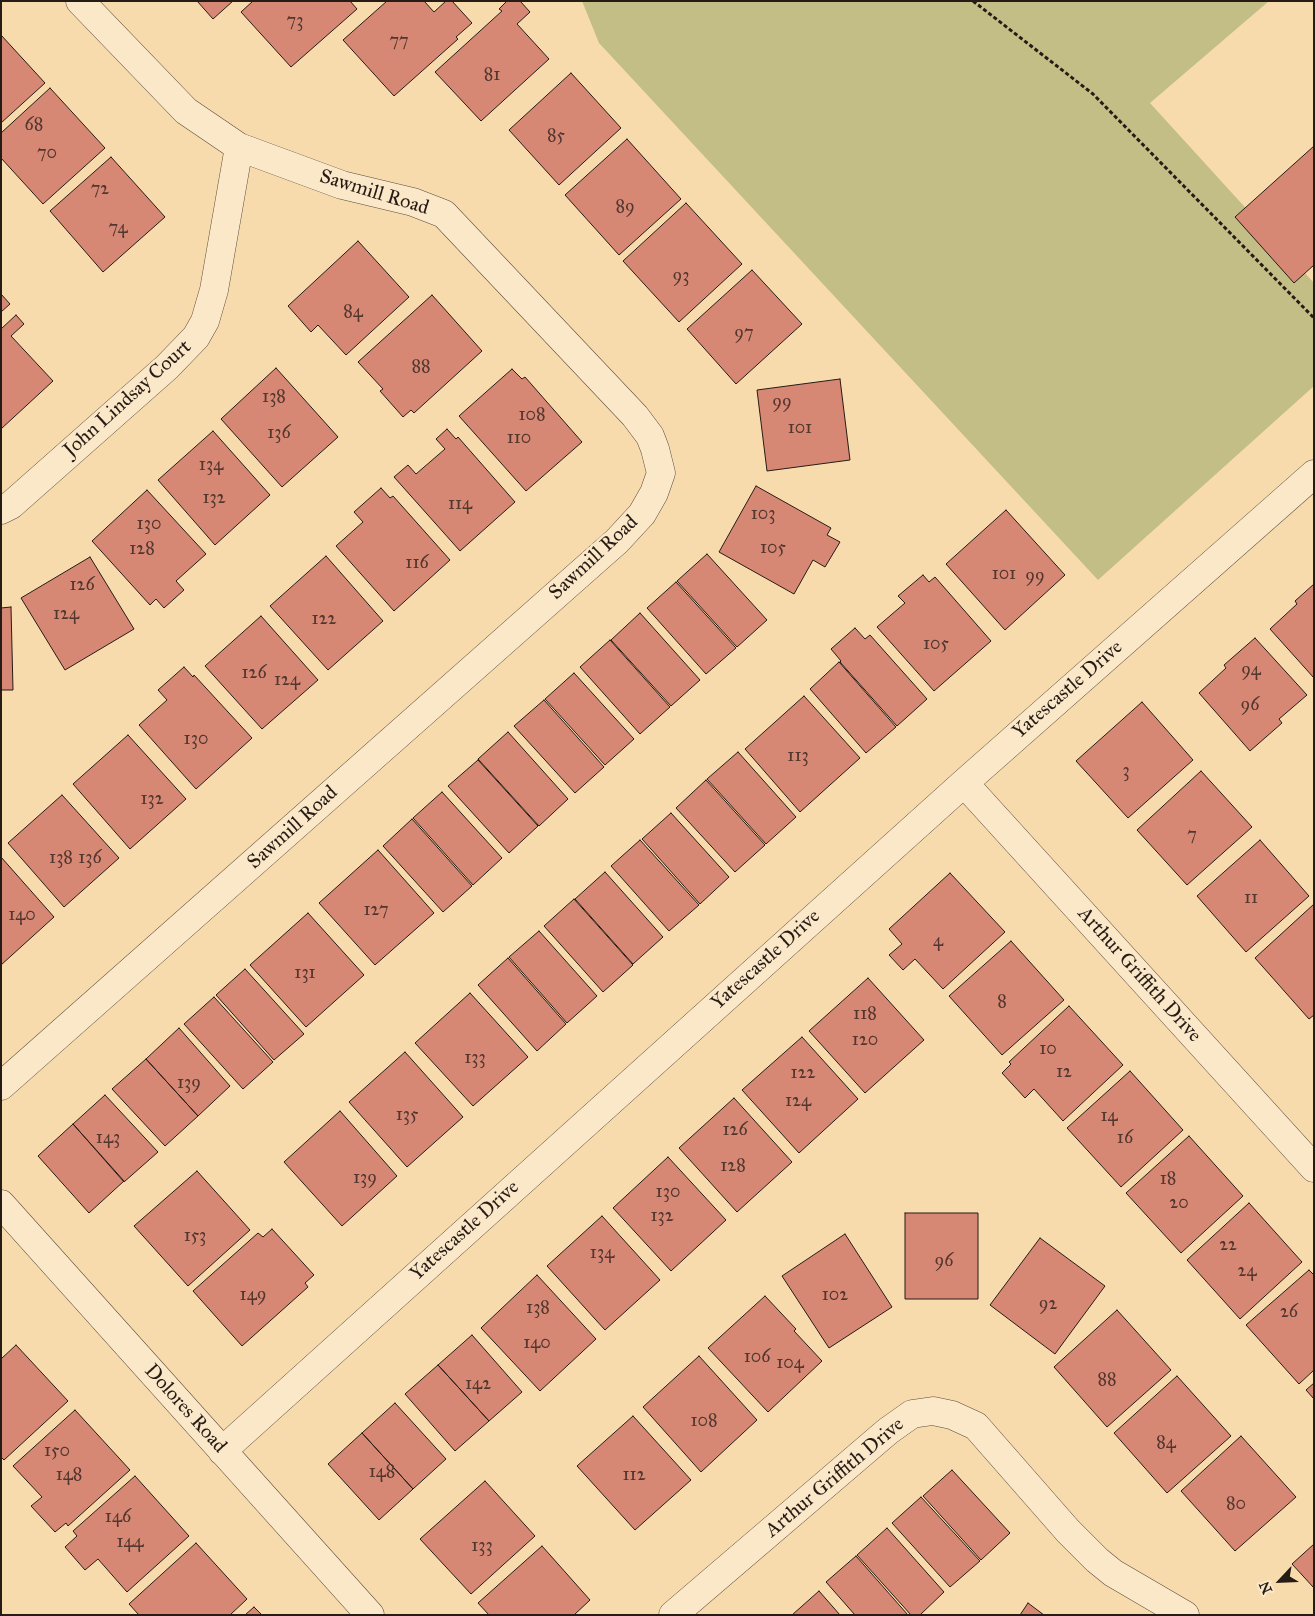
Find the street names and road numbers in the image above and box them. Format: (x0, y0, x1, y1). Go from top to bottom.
street label: Sawmill Road (316, 165, 432, 221)
street label: John Lindsay Court (59, 335, 197, 463)
street label: Sawmill Road (545, 511, 643, 605)
street label: Yatescastle Drive (1008, 636, 1128, 744)
street label: Sawmill Road (243, 781, 343, 875)
street label: Arthur Griffith Drive (1072, 902, 1206, 1048)
street label: Yatescastle Drive (707, 905, 825, 1015)
street label: Yatescastle Drive (406, 1176, 524, 1286)
street label: Dolores Road (139, 1360, 231, 1458)
street label: Arthur Griffith Drive (761, 1413, 909, 1543)

